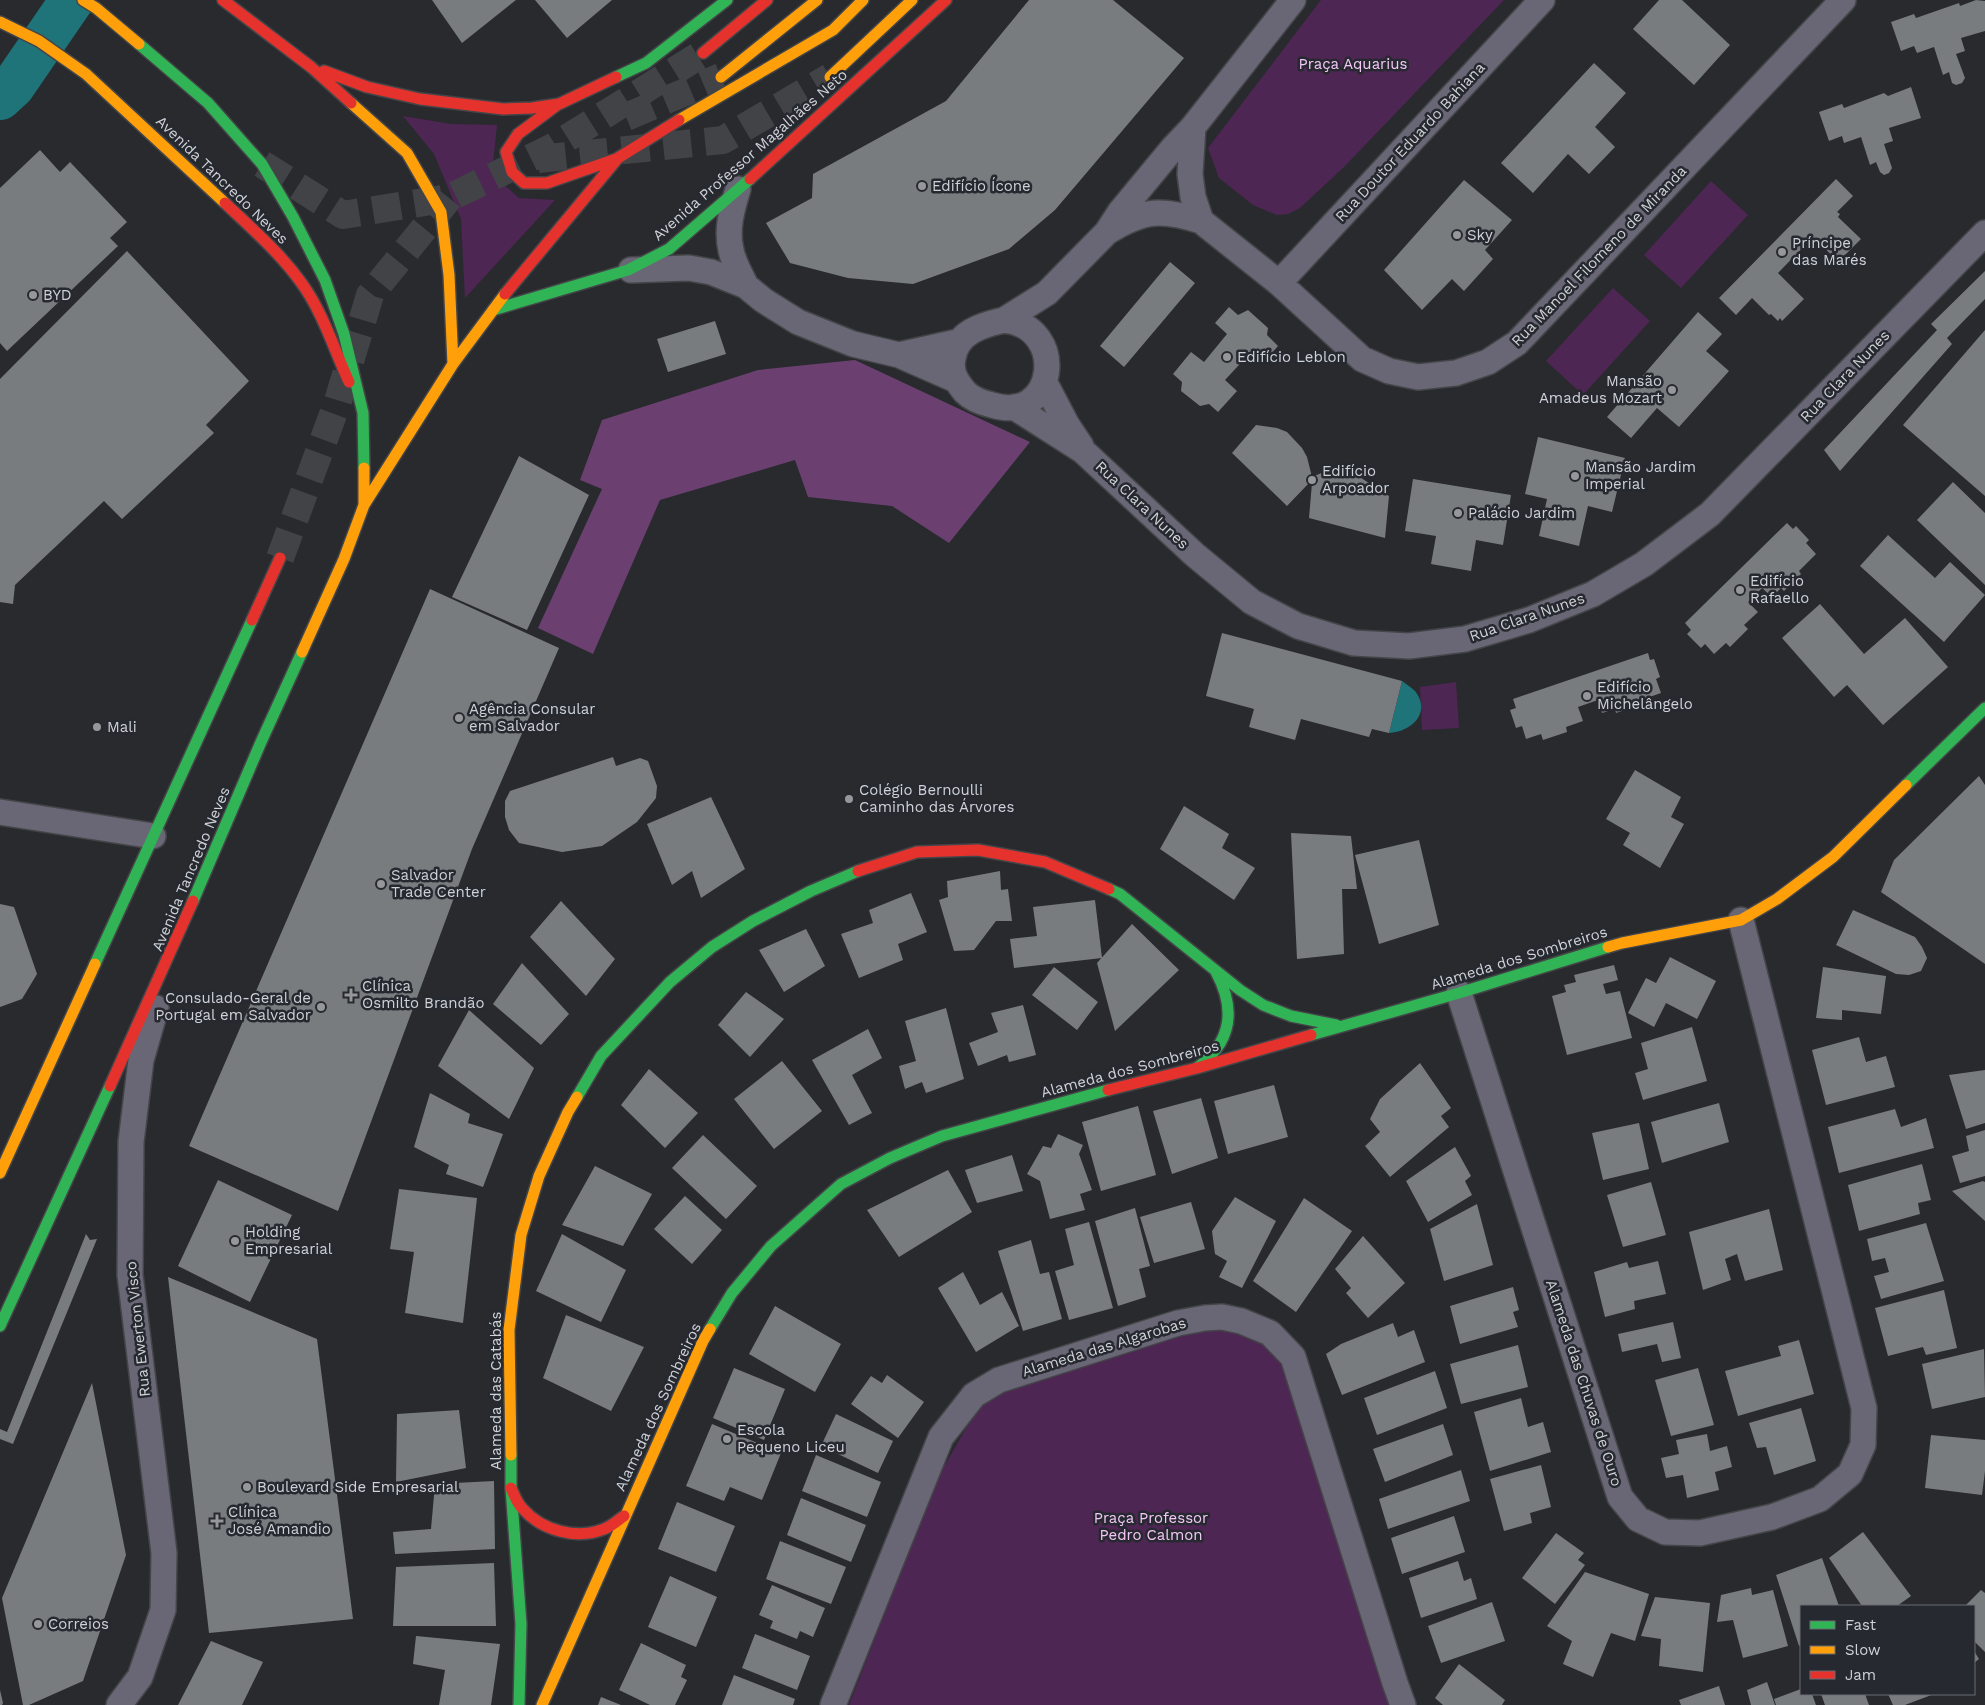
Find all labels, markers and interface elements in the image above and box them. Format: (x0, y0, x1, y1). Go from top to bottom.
park label: Praça Aquarius (1299, 55, 1407, 73)
street label: Rua Doutor Eduardo Bahiana (1331, 58, 1489, 225)
street label: Avenida Professor Magalhães Neto (649, 66, 851, 244)
street label: Avenida Tancredo Neves (152, 112, 292, 248)
street label: Rua Manoel Filomeno de Miranda (1508, 162, 1691, 350)
place label: Edifício Ícone (932, 177, 1031, 195)
marker: Edifício Ícone (916, 180, 928, 192)
place label: Sky (1467, 226, 1493, 244)
marker: Sky (1451, 229, 1463, 241)
place label: Príncipe das Marés (1792, 234, 1867, 269)
marker: Príncipe das Marés (1776, 246, 1788, 258)
place label: BYD (43, 286, 72, 304)
marker: BYD (27, 289, 39, 301)
street label: Rua Clara Nunes (1797, 326, 1894, 426)
place label: Edifício Leblon (1237, 348, 1346, 366)
marker: Edifício Leblon (1221, 351, 1233, 363)
place label: Mansão Amadeus Mozart (1539, 372, 1663, 407)
marker: Mansão Amadeus Mozart (1666, 384, 1678, 396)
street label: Rua Clara Nunes (1092, 457, 1192, 553)
place label: Mansão Jardim Imperial (1585, 458, 1696, 493)
place label: Edifício Arpoador (1322, 462, 1389, 497)
marker: Mansão Jardim Imperial (1569, 470, 1581, 482)
marker: Edifício Arpoador (1306, 474, 1318, 486)
place label: Palácio Jardim (1468, 504, 1575, 522)
marker: Palácio Jardim (1452, 507, 1464, 519)
place label: Edifício Rafaello (1750, 572, 1809, 607)
marker: Edifício Rafaello (1734, 584, 1746, 596)
street label: Rua Clara Nunes (1467, 589, 1587, 645)
place label: Edifício Michelângelo (1597, 678, 1693, 713)
marker: Edifício Michelângelo (1581, 690, 1593, 702)
place label: Agência Consular em Salvador (469, 700, 595, 735)
marker: Agência Consular em Salvador (453, 712, 465, 724)
place label: Mali (107, 718, 137, 736)
marker: Mali (91, 721, 103, 733)
place label: Colégio Bernoulli Caminho das Árvores (859, 781, 1014, 816)
street label: Avenida Tancredo Neves (148, 784, 234, 954)
marker: Colégio Bernoulli Caminho das Árvores (843, 793, 855, 805)
place label: Salvador Trade Center (391, 866, 486, 901)
marker: Salvador Trade Center (375, 878, 387, 890)
street label: Alameda dos Sombreiros (1429, 923, 1610, 993)
place label: Clínica Osmilto Brandão (362, 977, 484, 1012)
marker: Clínica Osmilto Brandão (344, 988, 358, 1002)
place label: Consulado-Geral de Portugal em Salvador (155, 989, 311, 1024)
marker: Consulado-Geral de Portugal em Salvador (315, 1001, 327, 1013)
street label: Alameda dos Sombreiros (1039, 1037, 1221, 1101)
place label: Holding Empresarial (245, 1223, 333, 1258)
marker: Holding Empresarial (229, 1235, 241, 1247)
street label: Rua Ewerton Visco (122, 1260, 154, 1398)
street label: Alameda das Chuvas de Ouro (1542, 1278, 1626, 1488)
street label: Alameda das Catabás (487, 1312, 505, 1470)
street label: Alameda das Algarobas (1020, 1313, 1188, 1381)
street label: Alameda dos Sombreiros (611, 1320, 705, 1494)
place label: Escola Pequeno Liceu (737, 1421, 845, 1456)
marker: Escola Pequeno Liceu (721, 1433, 733, 1445)
place label: Boulevard Side Empresarial (257, 1478, 459, 1496)
marker: Boulevard Side Empresarial (241, 1481, 253, 1493)
place label: Clínica José Amandio (228, 1503, 331, 1538)
park label: Praça Professor Pedro Calmon (1094, 1509, 1208, 1544)
marker: Clínica José Amandio (210, 1514, 224, 1528)
legend (1800, 1605, 1975, 1695)
place label: Correios (48, 1615, 109, 1633)
text: Fast (1845, 1616, 1877, 1634)
marker: Correios (32, 1618, 44, 1630)
text: Slow (1845, 1641, 1881, 1659)
text: Jam (1845, 1666, 1876, 1684)

